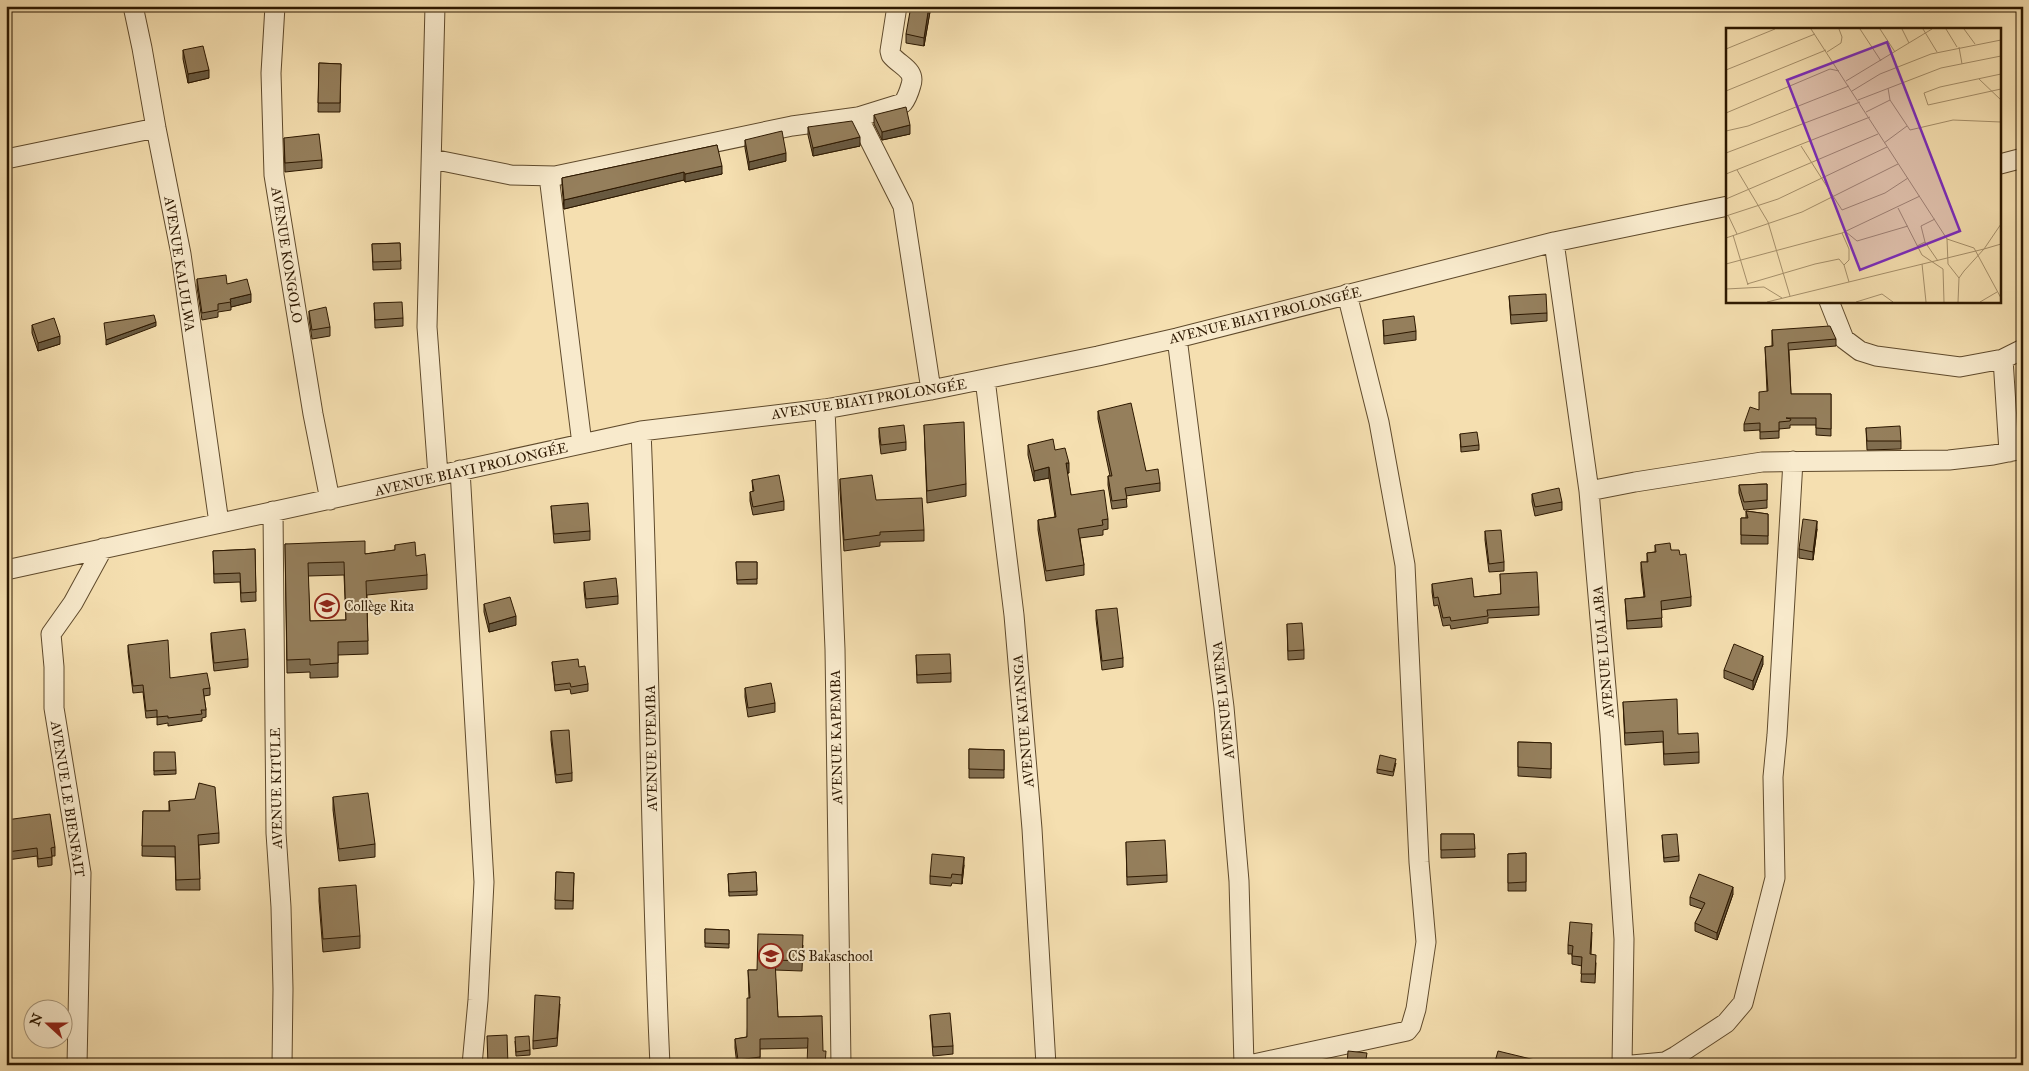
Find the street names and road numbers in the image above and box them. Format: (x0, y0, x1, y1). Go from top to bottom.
street label: AVENUE KONGOLO (267, 185, 306, 324)
street label: AVENUE KALULWA (160, 194, 199, 333)
street label: AVENUE BIAYI PROLONGÉE (1166, 281, 1363, 348)
street label: AVENUE BIAYI PROLONGÉE (769, 374, 968, 423)
street label: AVENUE BIAYI PROLONGÉE (372, 437, 569, 500)
street label: AVENUE LUALABA (1589, 584, 1618, 720)
street label: AVENUE LWENA (1209, 640, 1238, 761)
street label: AVENUE KATANGA (1009, 653, 1038, 789)
street label: AVENUE KAPEMBA (827, 669, 846, 805)
street label: AVENUE UPEMBA (642, 684, 661, 812)
street label: AVENUE LE BIENFAIT (47, 719, 88, 879)
street label: AVENUE KITULE (267, 727, 286, 850)

